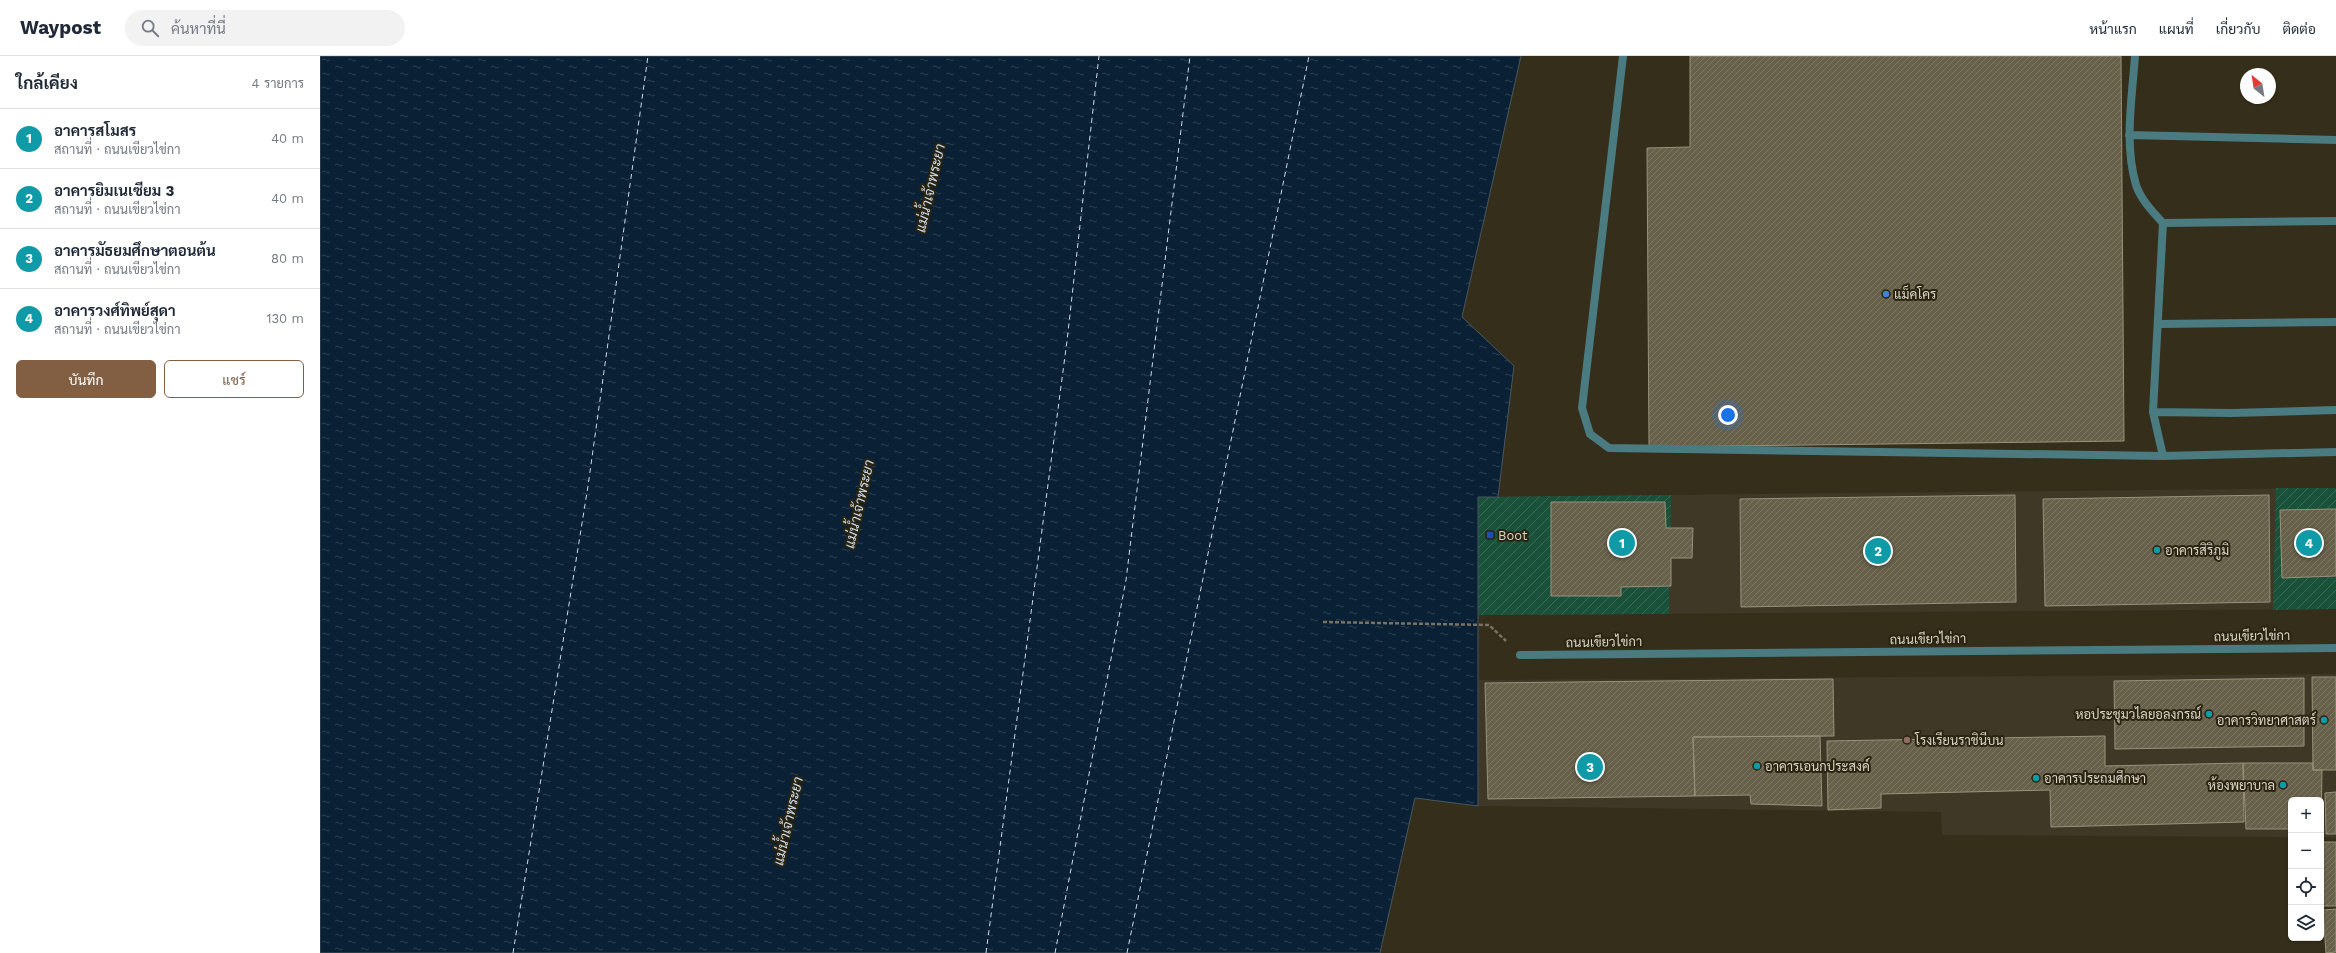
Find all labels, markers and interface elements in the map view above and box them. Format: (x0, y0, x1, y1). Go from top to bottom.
search box (125, 10, 405, 46)
text: Waypost (20, 16, 101, 39)
icon: search (139, 17, 161, 39)
text: ค้นหาที่นี่ (171, 20, 226, 38)
text: หน้าแรก (2089, 21, 2137, 37)
text: แผนที่ (2159, 21, 2194, 37)
text: เกี่ยวกับ (2216, 21, 2260, 37)
text: ติดต่อ (2282, 21, 2316, 37)
north arrow (2240, 68, 2276, 104)
text: ใกล้เคียง (16, 73, 78, 93)
text: 4 รายการ (252, 76, 304, 91)
text: อาคารสโมสร (54, 122, 136, 140)
text: 1 (26, 131, 32, 146)
text: 40 m (271, 131, 304, 146)
water label: แม่น้ำเจ้าพระยา (908, 141, 948, 234)
text: สถานที่ · ถนนเขียวไข่กา (54, 142, 181, 157)
text: อาคารยิมเนเซียม 3 (54, 182, 174, 200)
text: 2 (25, 191, 33, 206)
text: 40 m (271, 191, 304, 206)
text: สถานที่ · ถนนเขียวไข่กา (54, 202, 181, 217)
text: อาคารมัธยมศึกษาตอนต้น (54, 242, 216, 260)
text: 3 (25, 251, 33, 266)
text: 80 m (271, 251, 304, 266)
text: สถานที่ · ถนนเขียวไข่กา (54, 262, 181, 277)
place label: แม็คโคร (1894, 285, 1936, 302)
marker: แม็คโคร (1881, 289, 1891, 299)
text: อาคารวงศ์ทิพย์สุดา (54, 302, 176, 320)
text: 4 (25, 311, 33, 326)
text: 130 m (266, 311, 304, 326)
text: สถานที่ · ถนนเขียวไข่กา (54, 322, 181, 337)
button: บันทึก (16, 360, 156, 398)
button: แชร์ (164, 360, 304, 398)
your location (1718, 405, 1738, 425)
water label: แม่น้ำเจ้าพระยา (837, 457, 877, 550)
place label: Boot (1498, 528, 1528, 543)
pin: 1 (1609, 528, 1635, 558)
pin: 4 (2296, 528, 2322, 558)
marker: Boot (1485, 530, 1495, 540)
pin: 2 (1865, 536, 1891, 566)
place label: อาคารสิริภูมิ (2165, 542, 2229, 560)
marker: อาคารสิริภูมิ (2152, 545, 2162, 555)
street label: ถนนเขียวไข่กา (2214, 626, 2290, 644)
street label: ถนนเขียวไข่กา (1890, 629, 1966, 647)
street label: ถนนเขียวไข่กา (1566, 632, 1642, 650)
place label: หอประชุมวไลยอลงกรณ์ (2075, 705, 2201, 724)
marker: หอประชุมวไลยอลงกรณ์ (2204, 709, 2214, 719)
place label: อาคารวิทยาศาสตร์ (2217, 711, 2316, 728)
marker: อาคารวิทยาศาสตร์ (2319, 715, 2329, 725)
place label: โรงเรียนราชินีบน (1914, 731, 2004, 748)
marker: โรงเรียนราชินีบน (1902, 735, 1912, 745)
pin: 3 (1577, 752, 1603, 782)
place label: อาคารเอนกประสงค์ (1765, 757, 1870, 774)
marker: อาคารเอนกประสงค์ (1752, 761, 1762, 771)
place label: อาคารประถมศึกษา (2044, 770, 2146, 786)
marker: อาคารประถมศึกษา (2031, 773, 2041, 783)
water label: แม่น้ำเจ้าพระยา (766, 774, 806, 867)
place label: ห้องพยาบาล (2208, 776, 2275, 793)
marker: ห้องพยาบาล (2278, 780, 2288, 790)
map controls (2288, 797, 2324, 941)
button: + (2288, 797, 2324, 833)
button: − (2288, 833, 2324, 869)
button: locate (2288, 869, 2324, 905)
button: layers (2288, 905, 2324, 941)

